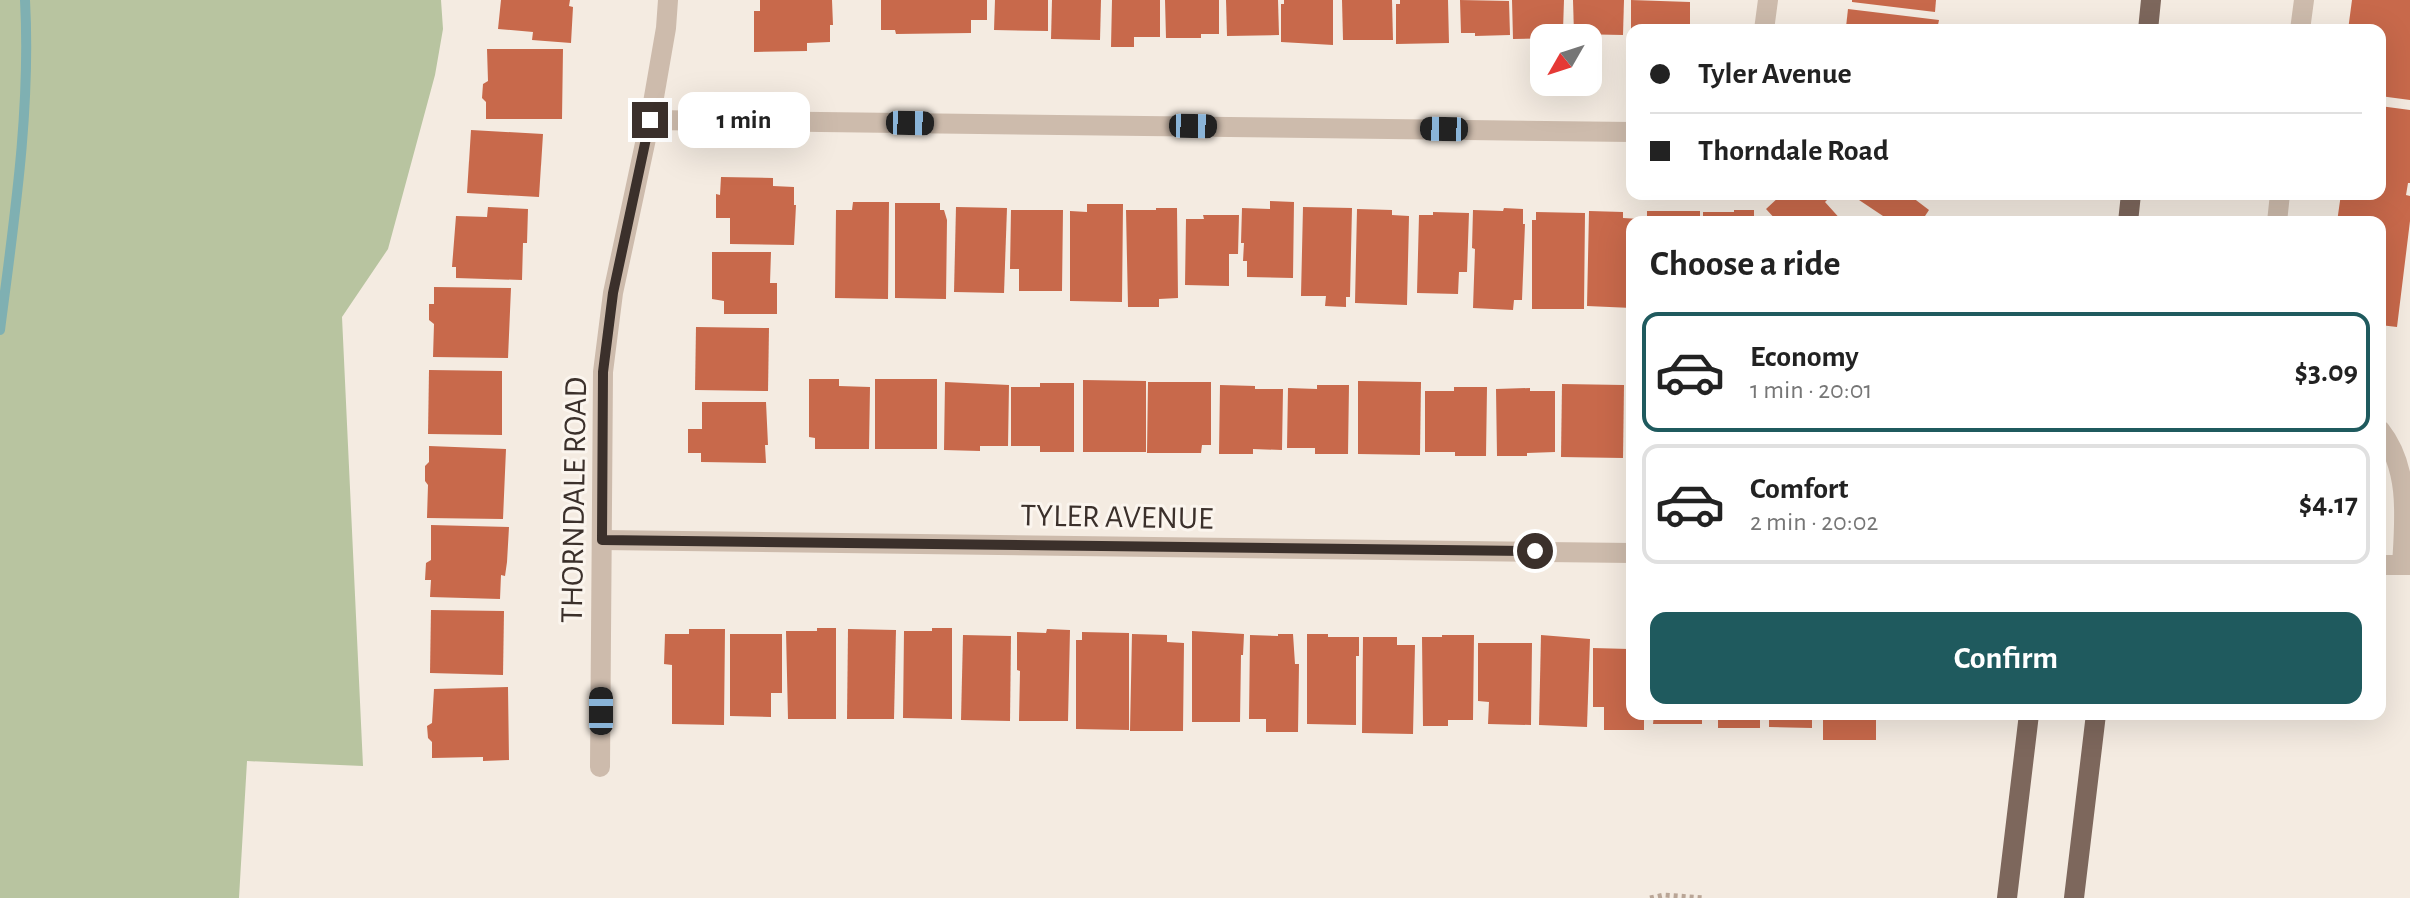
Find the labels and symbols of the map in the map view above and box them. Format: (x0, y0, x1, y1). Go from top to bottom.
north arrow (1530, 24, 1602, 96)
callout: 1 min (678, 92, 810, 148)
route end (632, 102, 668, 138)
car (886, 111, 934, 135)
car (1169, 114, 1217, 138)
car (1420, 117, 1468, 141)
street label: THORNDALE ROAD (556, 377, 592, 623)
street label: TYLER AVENUE (1020, 499, 1214, 535)
route start (1517, 533, 1553, 569)
car (589, 687, 613, 735)

